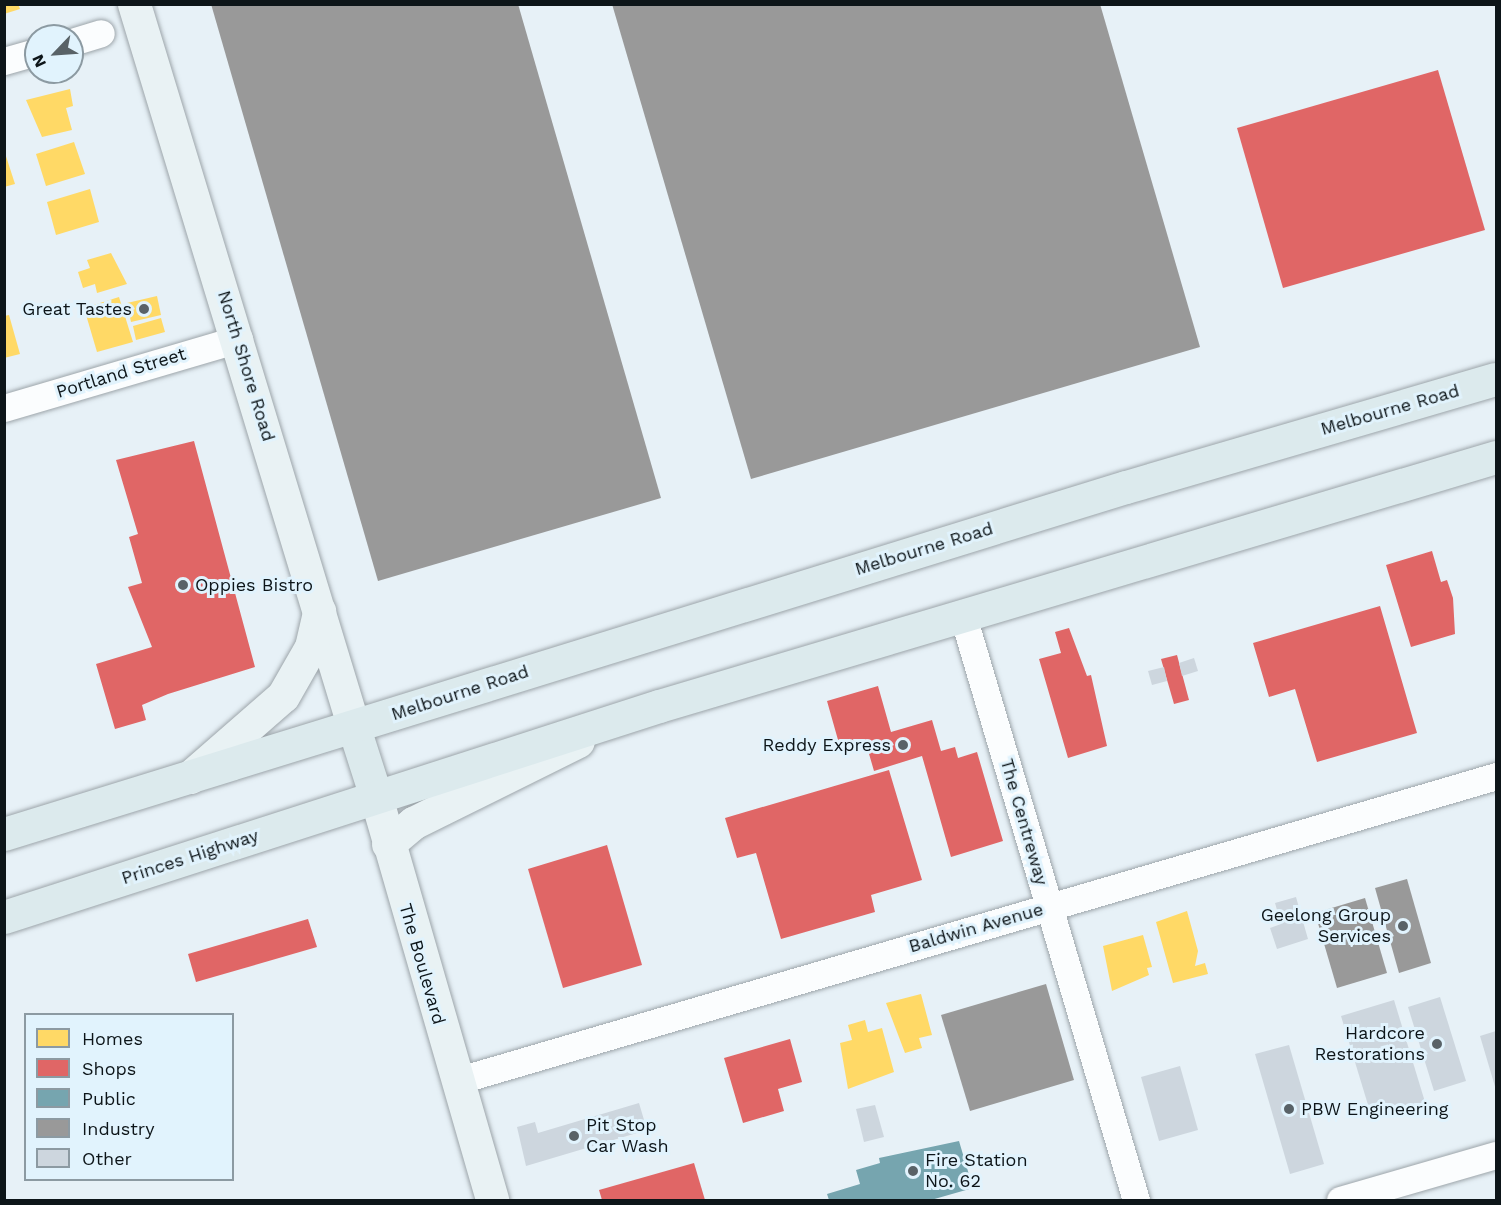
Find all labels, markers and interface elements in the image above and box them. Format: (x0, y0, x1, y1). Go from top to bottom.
north arrow (24, 24, 84, 84)
text: N (28, 52, 50, 70)
street label: North Shore Road (213, 288, 279, 444)
place label: Great Tastes (22, 298, 132, 320)
marker: Great Tastes (137, 302, 151, 316)
street label: Portland Street (54, 343, 188, 403)
street label: Melbourne Road (1318, 380, 1462, 440)
street label: Melbourne Road (852, 518, 996, 580)
place label: Oppies Bistro (195, 574, 313, 596)
marker: Oppies Bistro (176, 578, 190, 592)
street label: Melbourne Road (389, 661, 531, 725)
place label: Reddy Express (762, 734, 891, 756)
marker: Reddy Express (896, 738, 910, 752)
street label: The Centreway (996, 756, 1052, 888)
street label: Princes Highway (119, 825, 261, 889)
street label: Baldwin Avenue (906, 898, 1046, 958)
street label: The Boulevard (394, 901, 450, 1027)
place label: Geelong Group Services (1261, 905, 1391, 948)
marker: Geelong Group Services (1396, 919, 1410, 933)
legend (24, 1013, 234, 1181)
place label: Hardcore Restorations (1314, 1023, 1425, 1066)
text: Homes (82, 1028, 143, 1049)
marker: Hardcore Restorations (1430, 1037, 1444, 1051)
text: Shops (82, 1058, 136, 1079)
text: Public (82, 1088, 136, 1109)
place label: PBW Engineering (1301, 1098, 1449, 1120)
marker: PBW Engineering (1282, 1102, 1296, 1116)
place label: Pit Stop Car Wash (586, 1115, 669, 1158)
text: Industry (82, 1118, 154, 1139)
marker: Pit Stop Car Wash (567, 1129, 581, 1143)
text: Other (82, 1148, 132, 1169)
place label: Fire Station No. 62 (925, 1150, 1028, 1192)
marker: Fire Station No. 62 (906, 1164, 920, 1178)

